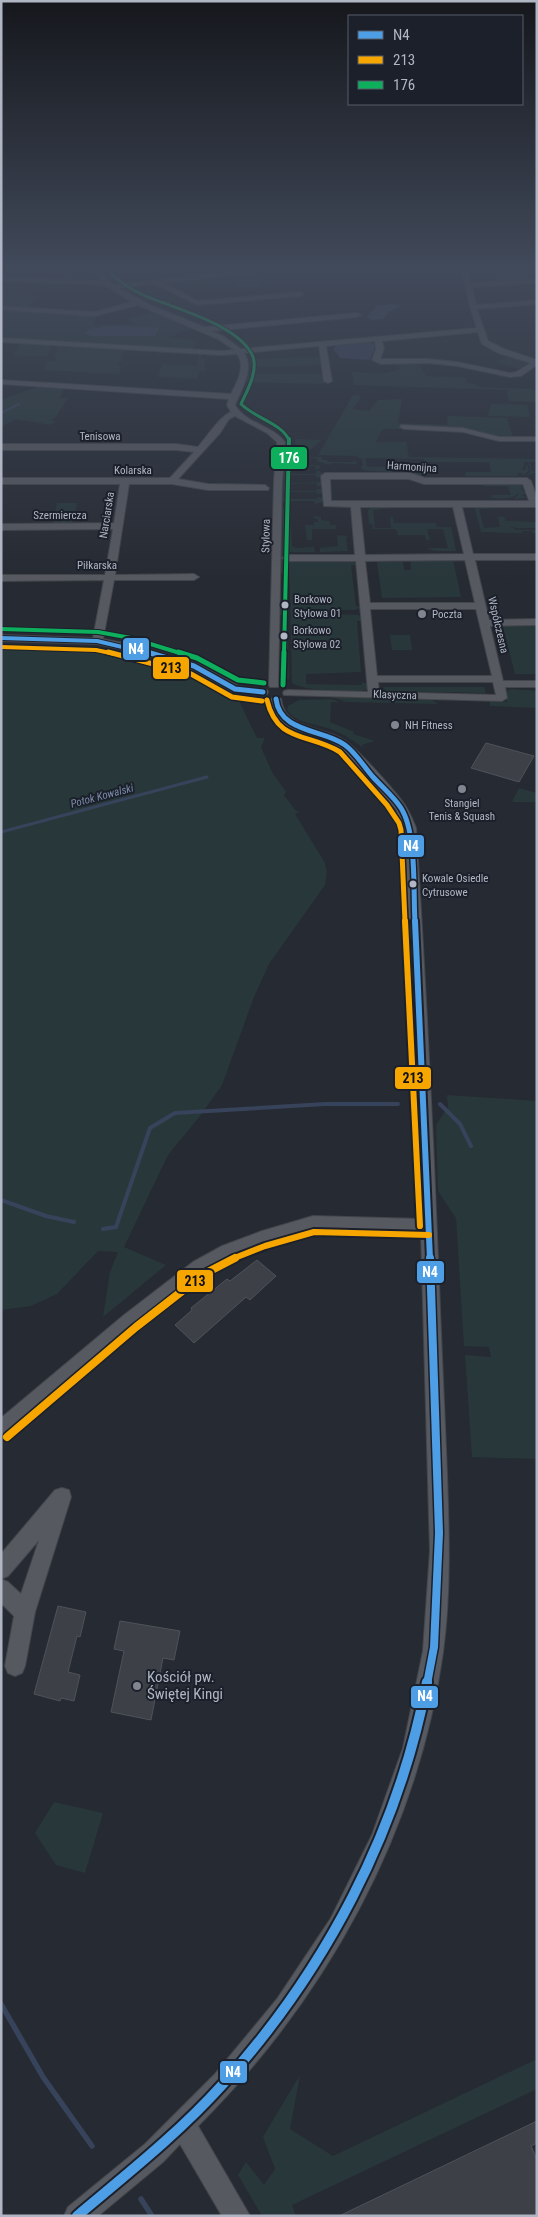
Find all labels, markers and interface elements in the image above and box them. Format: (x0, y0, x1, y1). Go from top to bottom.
legend (348, 15, 523, 105)
text: N4 (393, 26, 410, 44)
text: 213 (393, 51, 415, 69)
text: 176 (393, 76, 415, 94)
street label: Tenisowa (79, 430, 121, 443)
line badge: 176 (270, 446, 308, 470)
text: 176 (278, 450, 300, 466)
street label: Harmonijna (387, 459, 437, 475)
street label: Kolarska (114, 464, 152, 477)
street label: Narciarska (97, 491, 117, 539)
street label: Szermiercza (33, 509, 87, 522)
street label: Stylowa (259, 519, 273, 553)
street label: Piłkarska (77, 559, 117, 572)
place label: Borkowo Stylowa 01 (294, 593, 341, 620)
street label: Współczesna (485, 595, 511, 655)
marker: Borkowo Stylowa 01 (280, 600, 290, 610)
marker: Poczta (416, 608, 428, 620)
place label: Poczta (432, 608, 462, 621)
place label: Borkowo Stylowa 02 (293, 624, 340, 651)
marker: Borkowo Stylowa 02 (279, 631, 289, 641)
line badge: N4 (122, 637, 150, 661)
text: N4 (128, 641, 144, 657)
line badge: 213 (152, 656, 190, 680)
text: 213 (160, 660, 182, 676)
street label: Klasyczna (373, 688, 417, 702)
marker: NH Fitness (389, 719, 401, 731)
place label: NH Fitness (405, 719, 453, 732)
water label: Potok Kowalski (69, 781, 135, 811)
marker: Stangiel Tenis & Squash (456, 783, 468, 795)
place label: Stangiel Tenis & Squash (429, 797, 495, 823)
line badge: N4 (397, 834, 425, 858)
text: N4 (403, 838, 419, 854)
place label: Kowale Osiedle Cytrusowe (422, 872, 488, 899)
marker: Kowale Osiedle Cytrusowe (408, 879, 418, 889)
line badge: 213 (394, 1066, 432, 1090)
text: 213 (402, 1070, 424, 1086)
line badge: N4 (416, 1260, 445, 1284)
text: N4 (422, 1264, 438, 1280)
line badge: 213 (176, 1269, 214, 1293)
text: 213 (184, 1273, 206, 1289)
place label: Kościół pw. Świętej Kingi (147, 1668, 223, 1703)
marker: Kościół pw. Świętej Kingi (131, 1680, 143, 1692)
line badge: N4 (410, 1685, 439, 1709)
text: N4 (417, 1688, 433, 1704)
line badge: N4 (219, 2060, 248, 2084)
text: N4 (225, 2064, 241, 2080)

